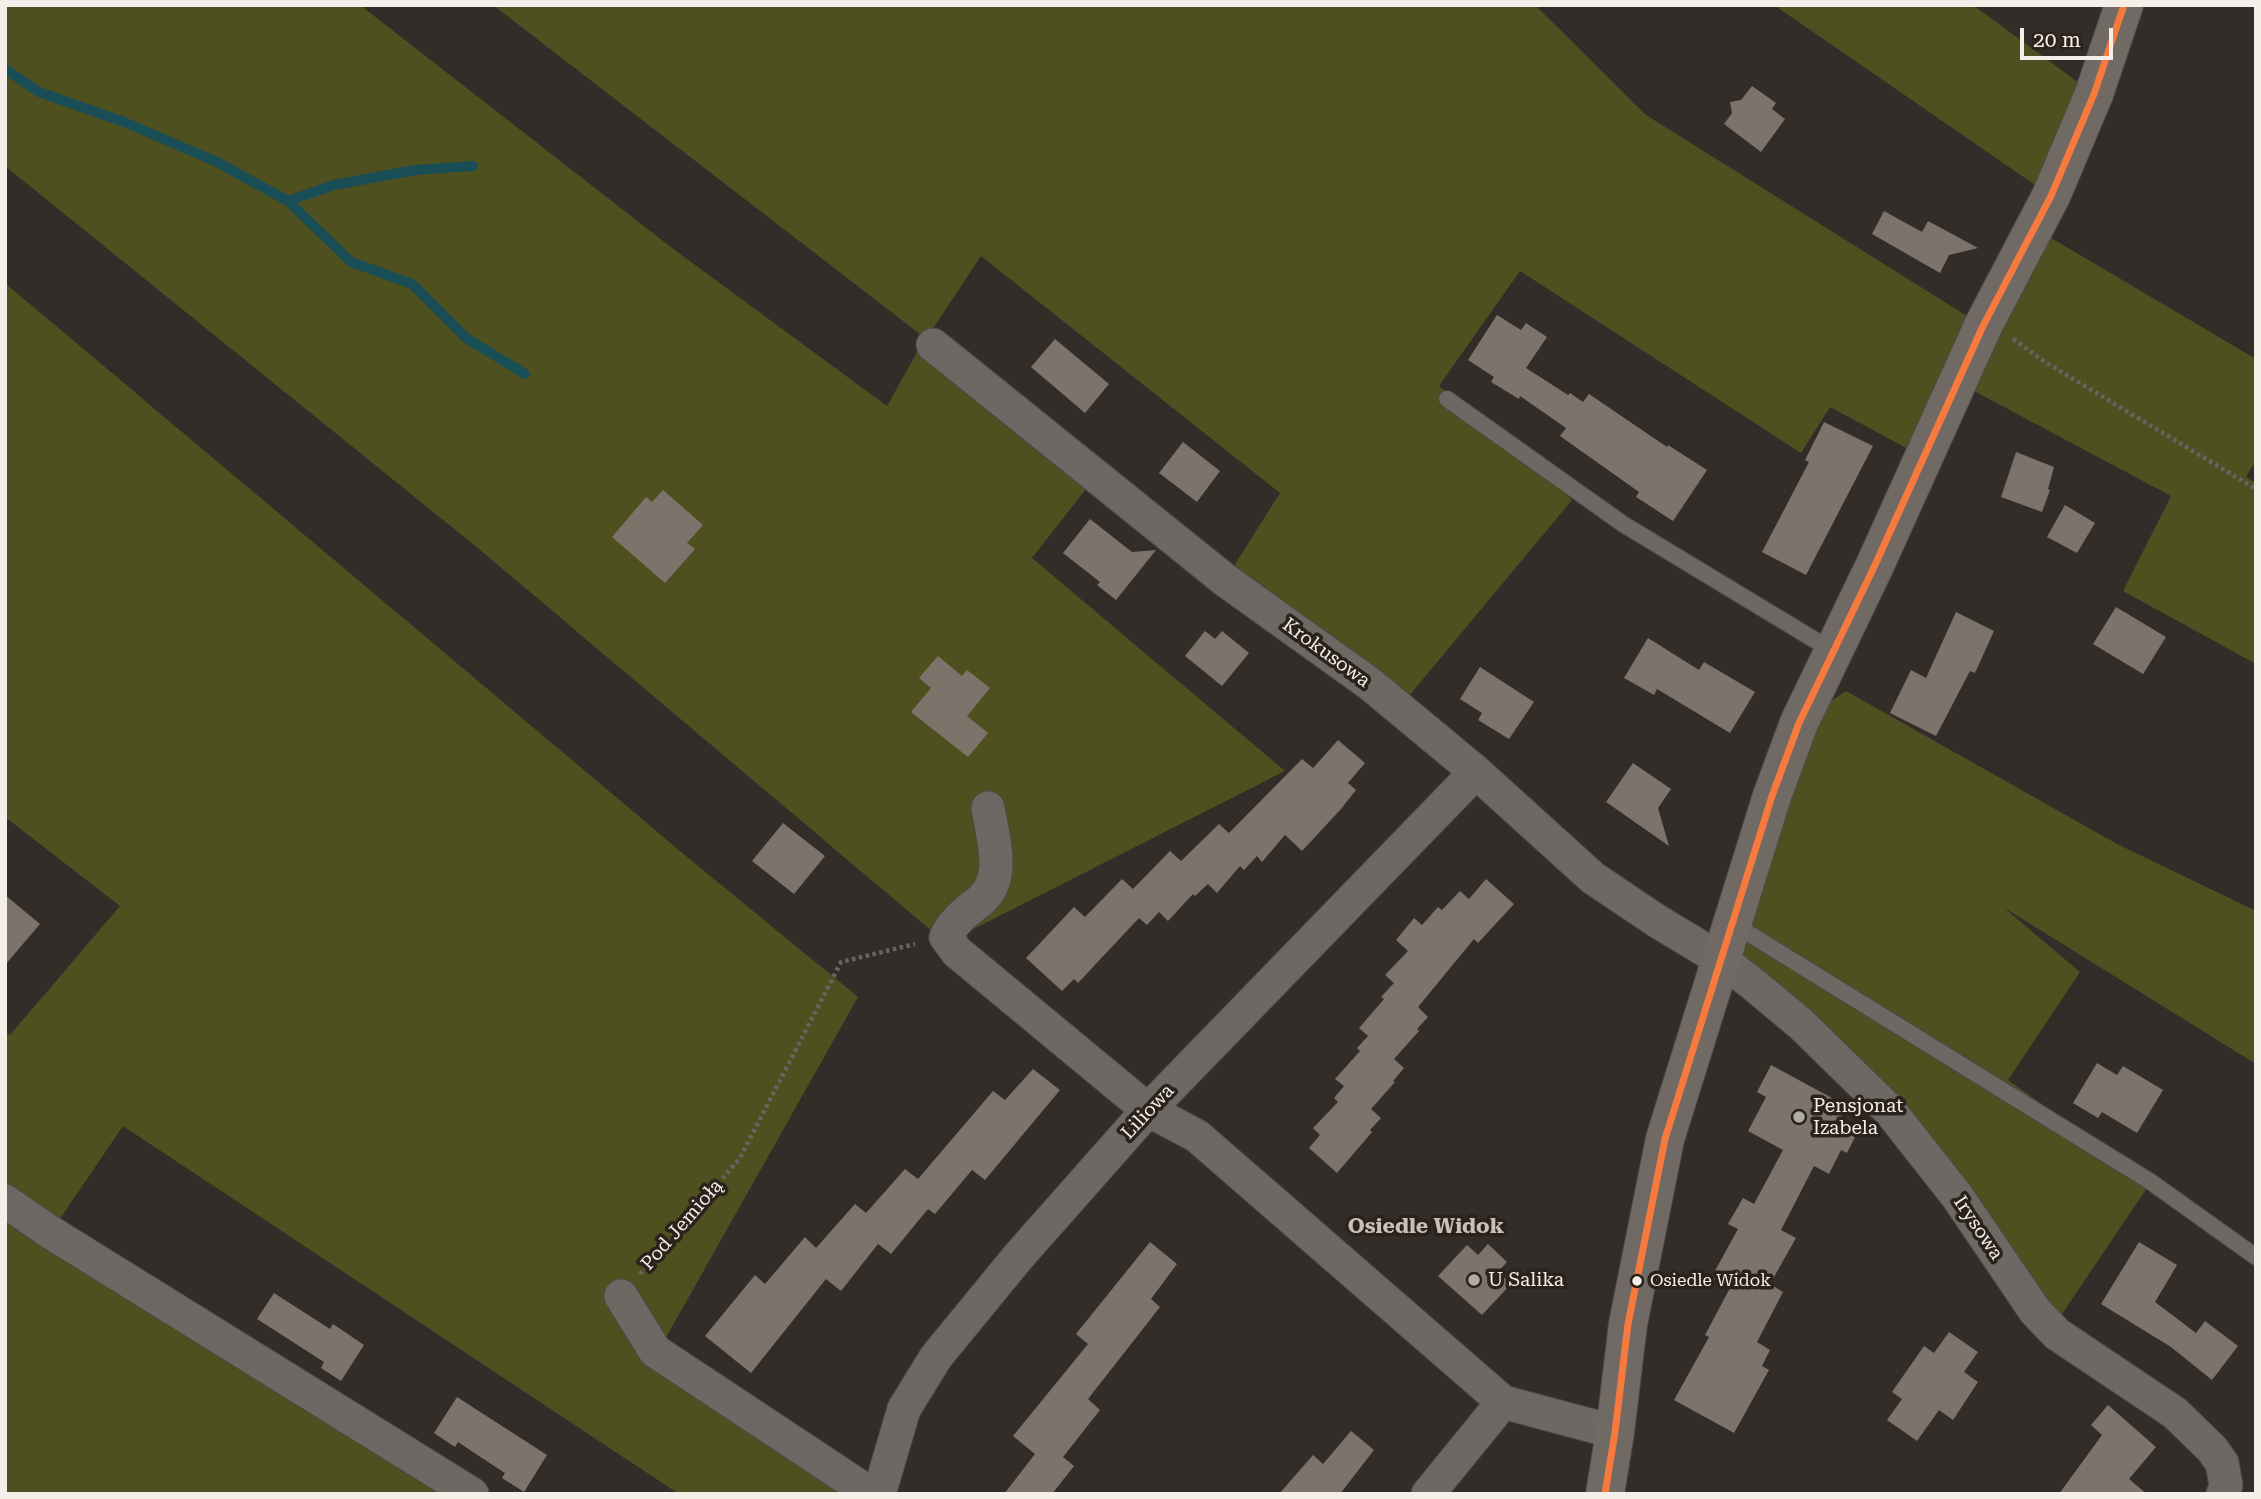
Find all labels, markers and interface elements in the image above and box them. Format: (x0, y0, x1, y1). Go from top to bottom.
scale bar (2023, 14, 2116, 58)
text: 20 m (2033, 28, 2081, 52)
street label: Krokusowa (1278, 614, 1374, 692)
street label: Liliowa (1117, 1080, 1179, 1144)
place label: Pensjonat Izabela (1813, 1095, 1903, 1139)
marker: Pensjonat Izabela (1791, 1109, 1807, 1125)
street label: Pod Jemiołą (636, 1175, 728, 1275)
street label: Irysowa (1948, 1192, 2008, 1264)
district label: Osiedle Widok (1348, 1214, 1504, 1240)
place label: U Salika (1488, 1269, 1564, 1291)
place label: Osiedle Widok (1650, 1271, 1771, 1291)
marker: U Salika (1466, 1272, 1482, 1288)
marker: Osiedle Widok (1630, 1274, 1644, 1288)

